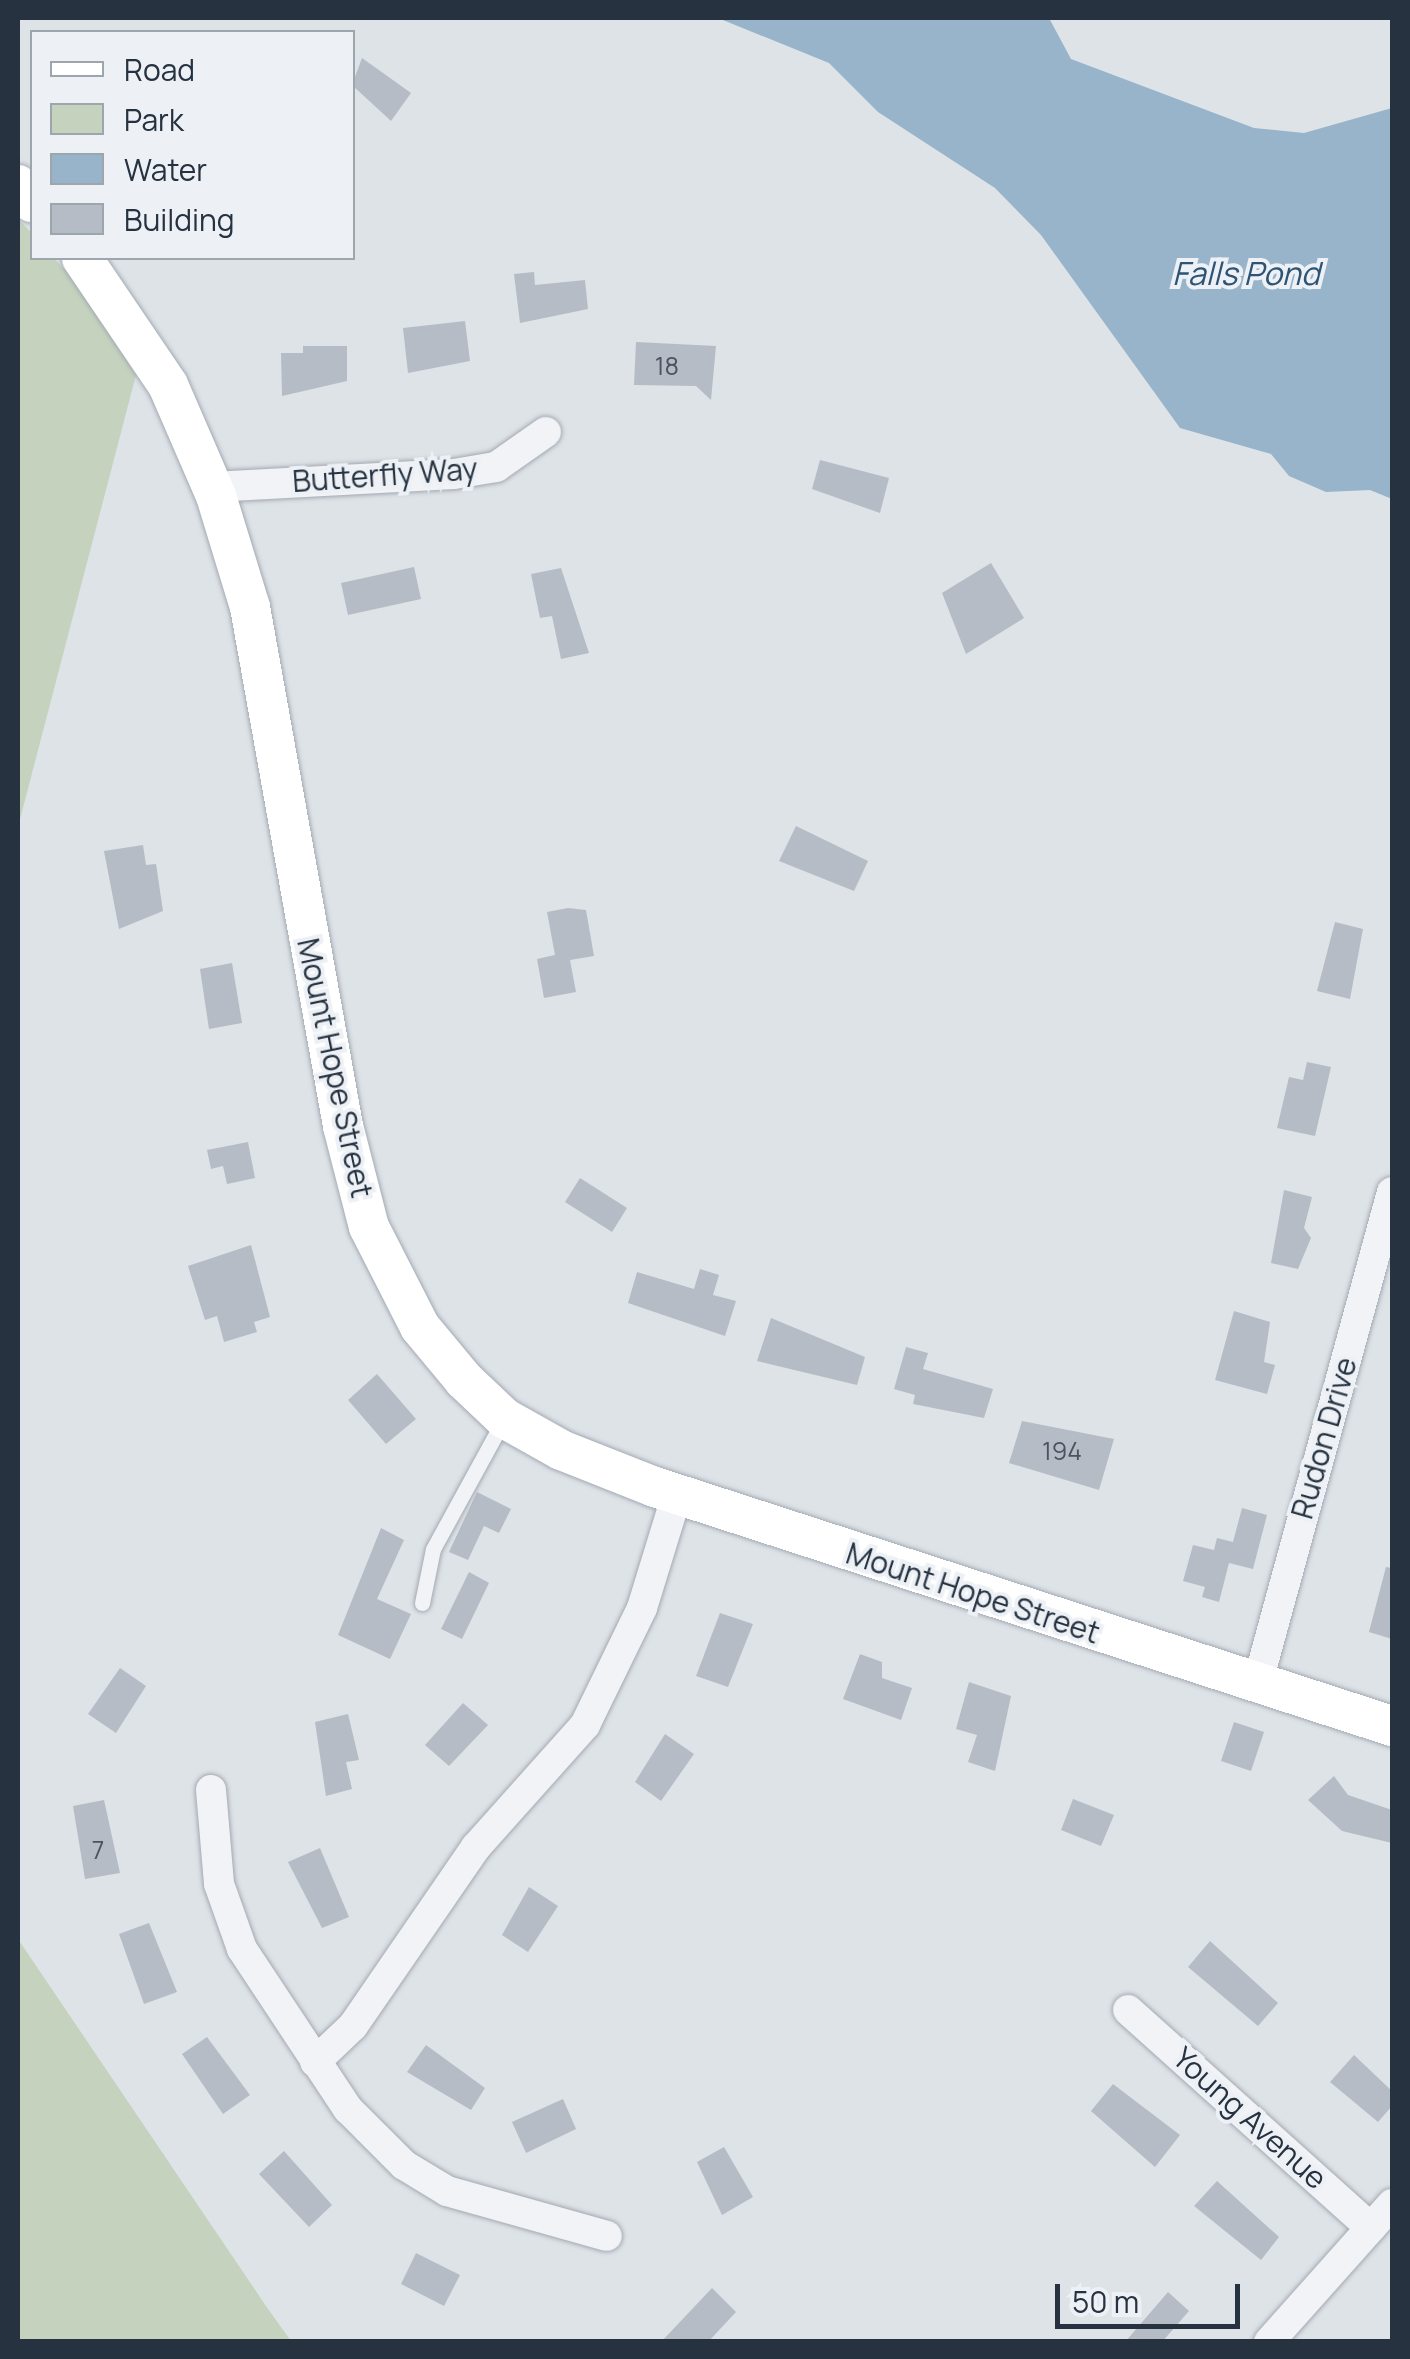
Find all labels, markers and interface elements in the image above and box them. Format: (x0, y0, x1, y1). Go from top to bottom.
legend (30, 30, 355, 260)
text: Road (124, 49, 195, 90)
text: Park (124, 99, 184, 140)
text: Water (124, 149, 207, 190)
text: Building (124, 199, 235, 240)
water label: Falls Pond (1172, 254, 1320, 292)
house number: 18 (655, 351, 679, 381)
street label: Butterfly Way (291, 451, 479, 499)
street label: Mount Hope Street (290, 935, 380, 1201)
street label: Rudon Drive (1284, 1353, 1364, 1523)
house number: 194 (1042, 1436, 1082, 1466)
street label: Mount Hope Street (842, 1535, 1104, 1651)
house number: 7 (92, 1835, 104, 1865)
street label: Young Avenue (1166, 2040, 1334, 2196)
scale bar (1060, 2264, 1245, 2326)
text: 50 m (1072, 2281, 1139, 2322)

